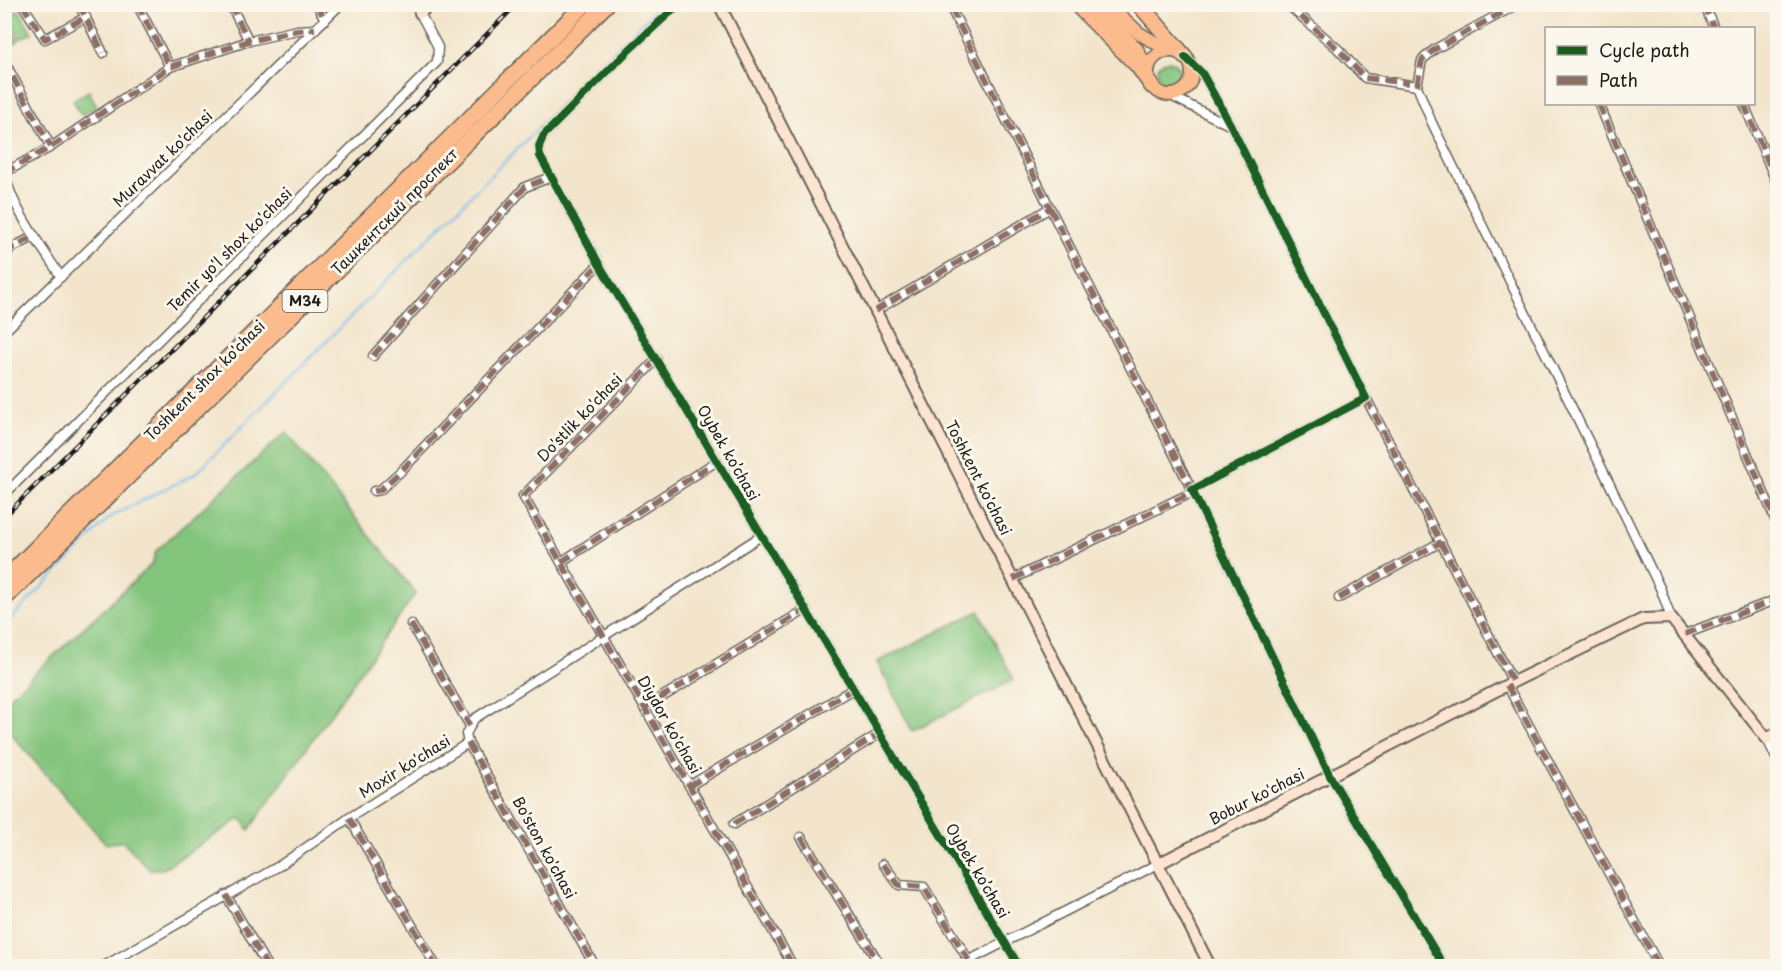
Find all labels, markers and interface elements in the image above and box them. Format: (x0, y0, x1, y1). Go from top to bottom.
legend (1545, 27, 1755, 105)
text: Cycle path (1599, 36, 1690, 63)
text: Path (1599, 66, 1638, 93)
street label: Muravvat ko'chasi (107, 104, 217, 212)
street label: Ташкентский проспект (325, 142, 463, 280)
street label: Temir yo'l shox ko'chasi (161, 181, 296, 316)
road number: M34 (282, 290, 328, 312)
street label: Toshkent shox ko'chasi (138, 314, 270, 446)
street label: Do'stlik ko'chasi (531, 368, 627, 466)
street label: Oybek ko’chasi (692, 400, 766, 505)
street label: Toshkent ko'chasi (940, 416, 1018, 539)
street label: Diydor ko'chasi (633, 671, 708, 778)
street label: Moxir ko'chasi (354, 728, 454, 803)
street label: Bobur ko'chasi (1205, 762, 1308, 830)
street label: Bo'ston ko'chasi (508, 792, 583, 903)
street label: Oybek ko’chasi (941, 818, 1016, 922)

